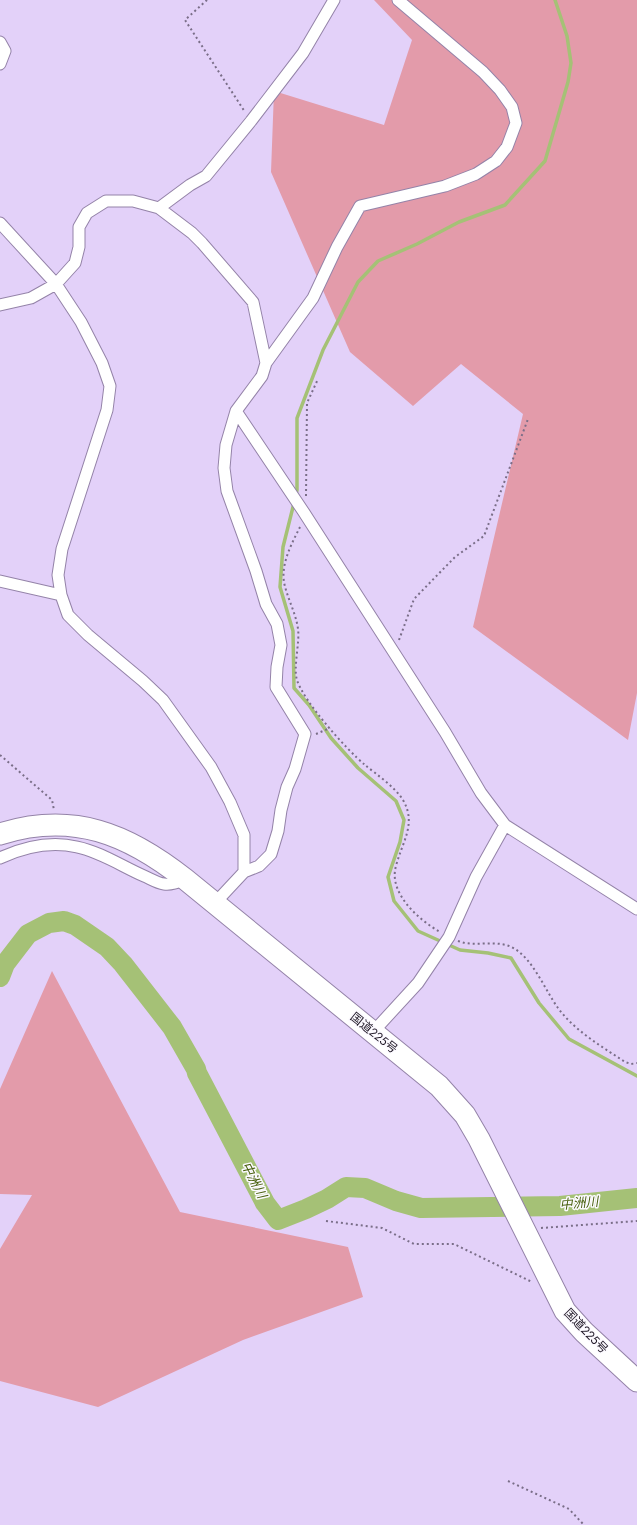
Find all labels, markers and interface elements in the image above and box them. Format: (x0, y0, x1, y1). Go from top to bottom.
street label: 国道225号 (346, 1008, 402, 1058)
water label: 中洲川 (237, 1158, 272, 1203)
water label: 中洲川 (559, 1192, 601, 1214)
street label: 国道225号 (560, 1304, 612, 1358)

